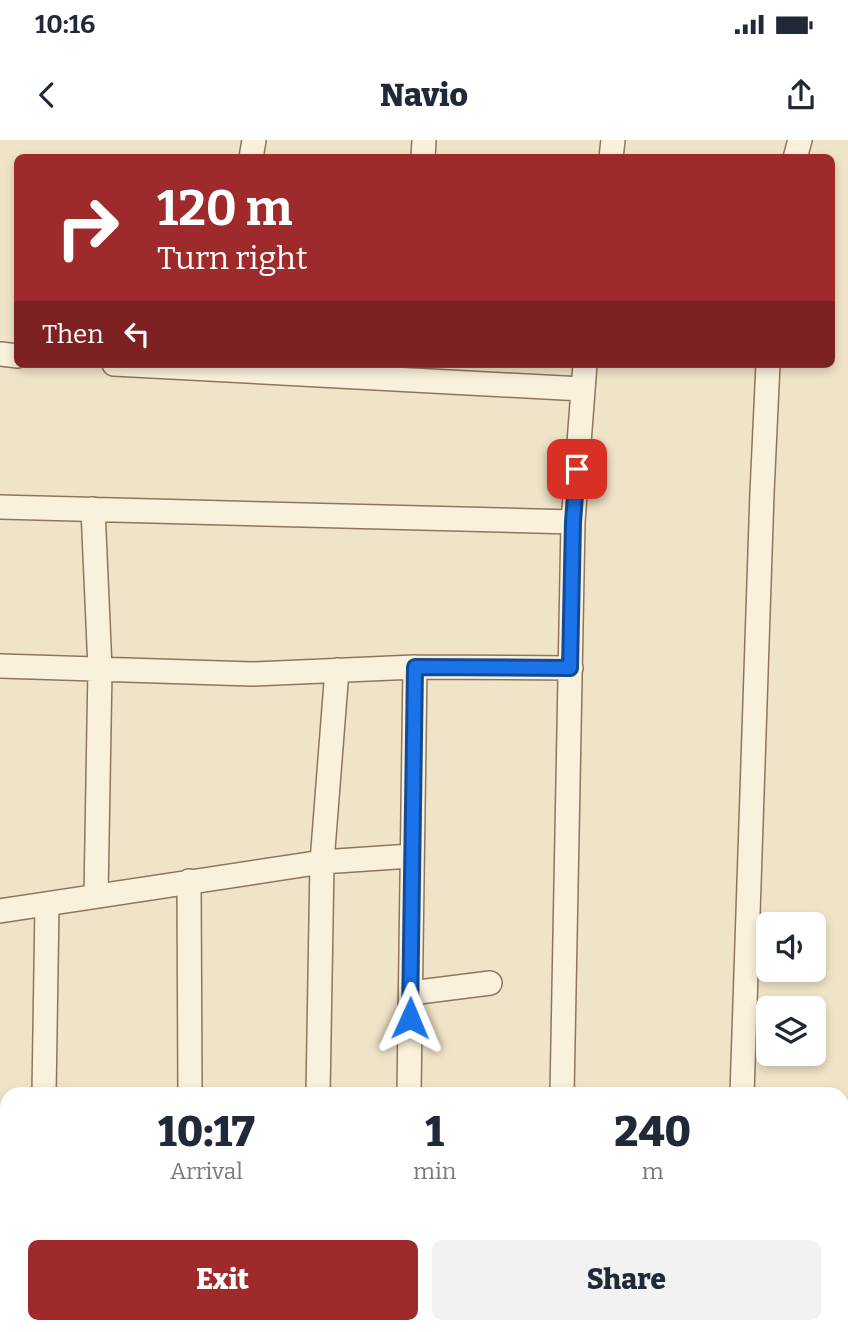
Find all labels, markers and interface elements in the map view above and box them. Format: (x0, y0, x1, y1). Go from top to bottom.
text: 10:16 (35, 9, 95, 40)
icon: back (28, 76, 66, 114)
text: Navio (380, 76, 468, 114)
icon: share (782, 76, 820, 114)
text: 120 m (157, 179, 292, 238)
icon: right (42, 182, 133, 273)
text: Turn right (157, 239, 308, 277)
icon: left (118, 315, 156, 353)
text: Then (42, 319, 104, 350)
pin (547, 439, 607, 499)
icon: arrive (558, 450, 596, 488)
map controls (756, 912, 826, 1066)
button: sound (756, 912, 826, 982)
position arrow (373, 981, 447, 1055)
button: layers (756, 996, 826, 1066)
text: 10:17 (158, 1107, 255, 1157)
text: 1 (425, 1107, 444, 1157)
text: 240 (614, 1107, 691, 1157)
text: Arrival (170, 1157, 243, 1185)
text: min (413, 1157, 456, 1185)
text: m (642, 1157, 664, 1185)
button: Exit (28, 1240, 418, 1320)
button: Share (432, 1240, 821, 1320)

